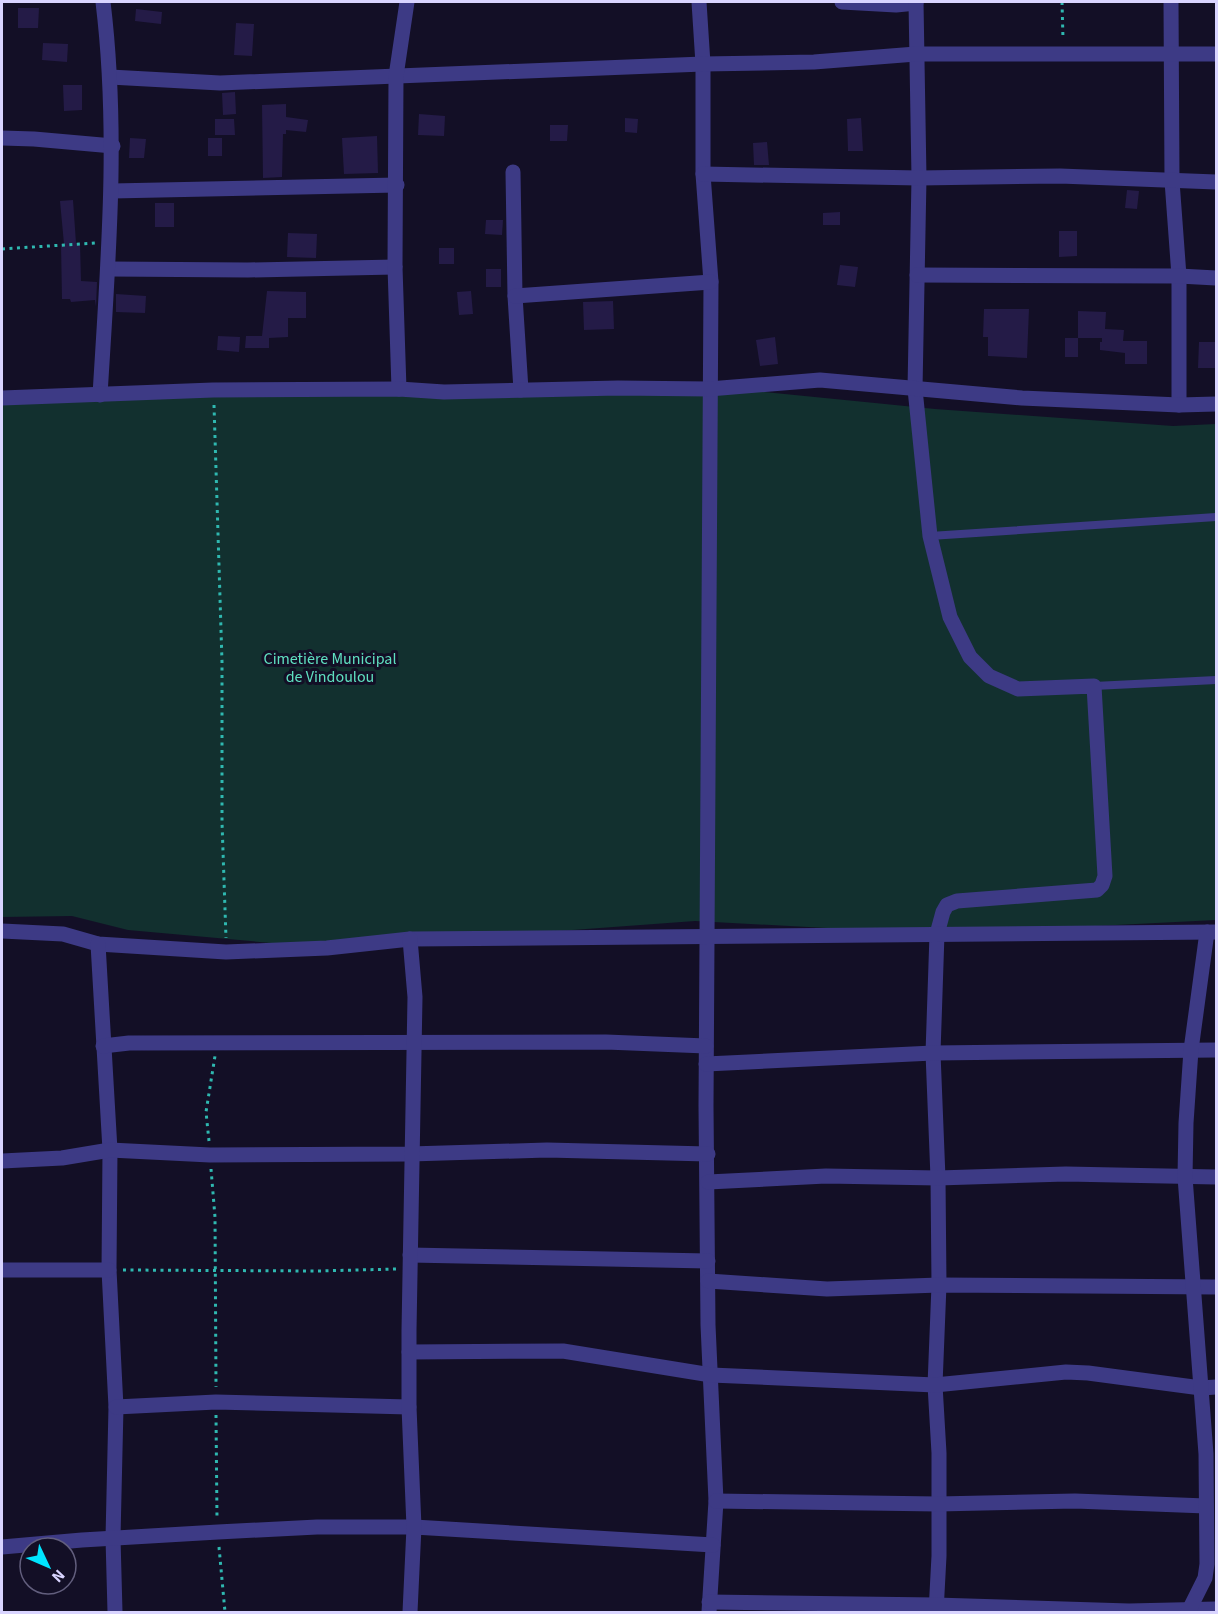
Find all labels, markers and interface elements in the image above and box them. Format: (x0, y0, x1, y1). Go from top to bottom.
park label: Cimetière Municipal de Vindoulou (264, 648, 396, 688)
north arrow (18, 1536, 78, 1596)
text: N (46, 1564, 70, 1587)

